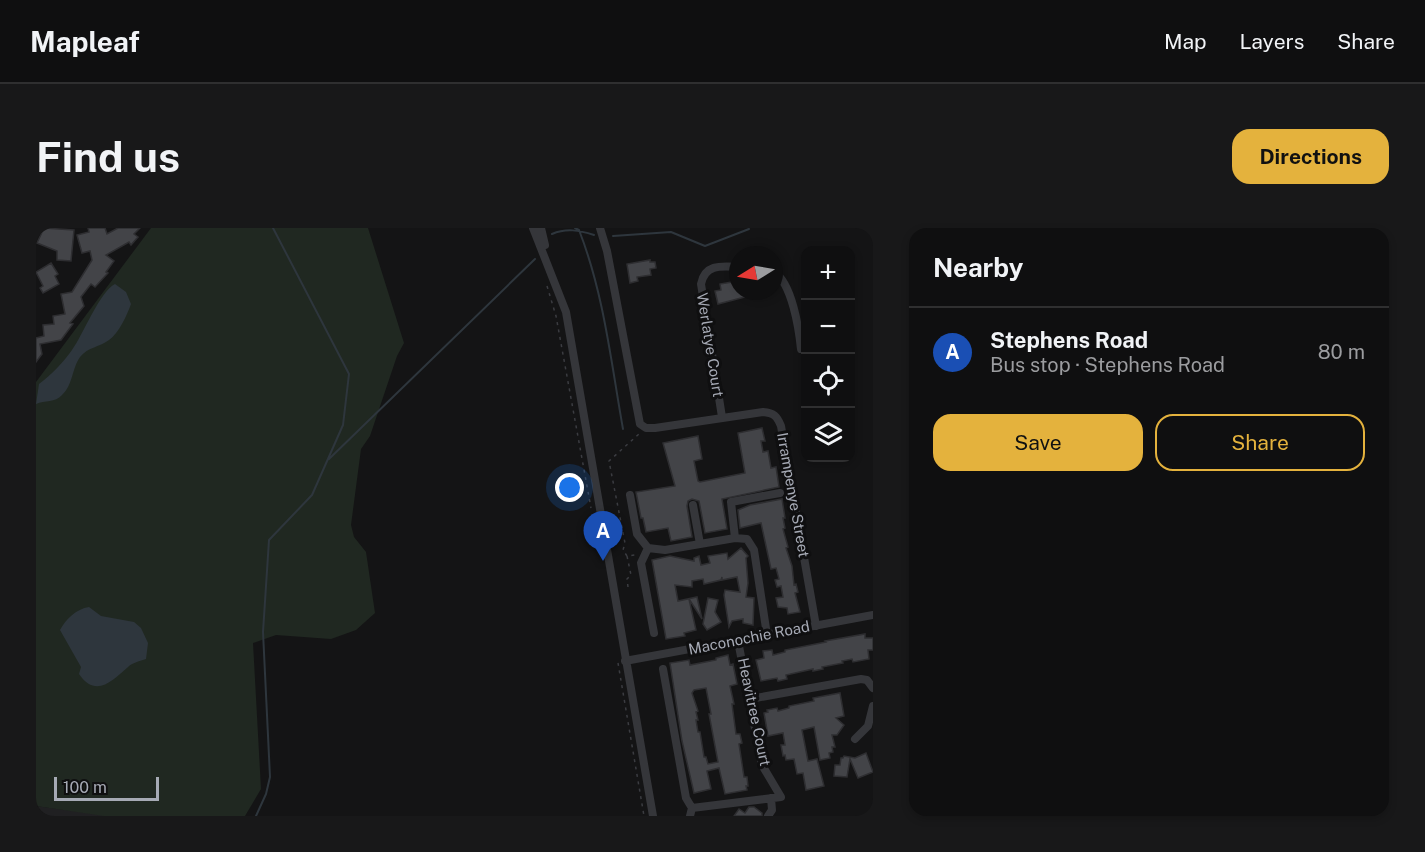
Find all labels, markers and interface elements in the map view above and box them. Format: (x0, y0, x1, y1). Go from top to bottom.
text: Mapleaf (30, 25, 140, 58)
text: Map (1164, 29, 1207, 54)
text: Layers (1240, 29, 1304, 54)
text: Share (1337, 29, 1395, 54)
button: Directions (1232, 129, 1389, 184)
text: Find us (36, 132, 180, 181)
north arrow (729, 246, 783, 300)
map controls (801, 246, 855, 462)
button: + (801, 246, 855, 300)
text: Nearby (933, 252, 1023, 283)
street label: Werlatye Court (694, 292, 727, 398)
button: − (801, 300, 855, 354)
text: Stephens Road (990, 327, 1148, 353)
text: A (945, 340, 960, 364)
text: 80 m (1318, 340, 1365, 364)
text: Bus stop · Stephens Road (990, 353, 1225, 377)
button: locate (801, 354, 855, 408)
button: layers (801, 408, 855, 462)
button: Save (933, 414, 1143, 471)
button: Share (1155, 414, 1365, 471)
street label: Irrampenye Street (774, 431, 813, 559)
your location (555, 473, 584, 502)
pin: A (584, 512, 622, 561)
street label: Maconochie Road (687, 617, 811, 658)
street label: Heavitree Court (735, 656, 774, 768)
scale bar (54, 774, 159, 802)
text: 100 m (63, 778, 107, 797)

